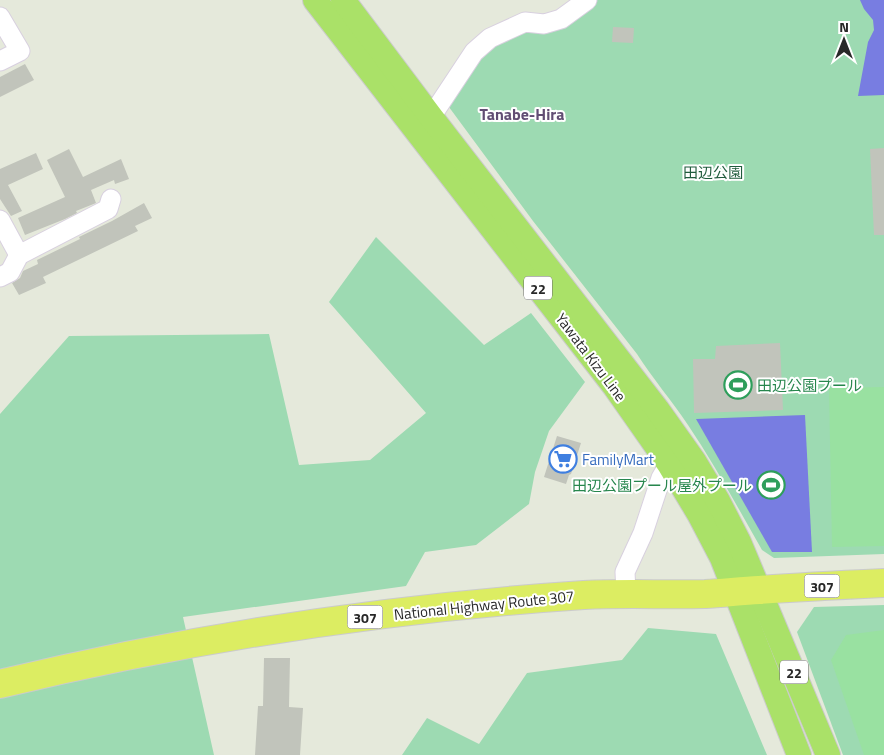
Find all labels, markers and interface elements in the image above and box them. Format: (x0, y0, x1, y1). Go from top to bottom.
north arrow (819, 15, 869, 65)
text: N (839, 16, 849, 37)
district label: Tanabe-Hira (480, 102, 564, 126)
park label: 田辺公園 (683, 161, 743, 184)
road number: 22 (524, 276, 552, 300)
street label: Yawata Kizu Line (550, 308, 632, 406)
sports icon: 田辺公園プール (723, 370, 753, 400)
place label: 田辺公園プール (757, 374, 862, 397)
supermarket icon: FamilyMart (548, 444, 578, 474)
place label: FamilyMart (582, 448, 655, 471)
sports icon: 田辺公園プール屋外プール (756, 470, 786, 500)
place label: 田辺公園プール屋外プール (572, 474, 752, 497)
road number: 307 (804, 574, 840, 598)
street label: National Highway Route 307 (393, 584, 575, 626)
road number: 307 (348, 606, 382, 628)
road number: 22 (780, 660, 808, 684)

